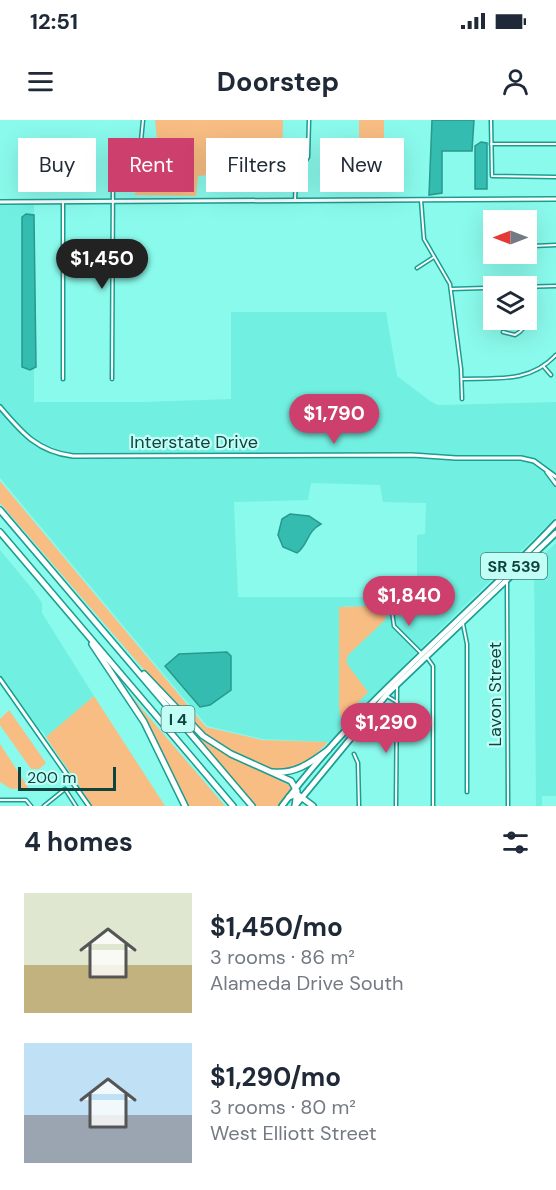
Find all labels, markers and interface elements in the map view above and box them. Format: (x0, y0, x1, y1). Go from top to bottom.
text: 12:51 (30, 7, 78, 36)
text: Doorstep (217, 64, 339, 99)
icon: menu (24, 65, 57, 98)
icon: person (499, 65, 532, 98)
chip: Buy (18, 138, 96, 192)
chip: Rent (108, 138, 194, 192)
chip: Filters (206, 138, 308, 192)
chip: New (320, 138, 404, 192)
north arrow (483, 210, 537, 264)
map controls (483, 210, 537, 330)
pin: $1,450 (53, 239, 151, 290)
text: $1,450 (70, 245, 134, 271)
button: layers (483, 276, 537, 330)
pin: $1,790 (285, 394, 383, 445)
text: $1,790 (303, 400, 365, 426)
street label: Interstate Drive (130, 430, 258, 454)
road number: SR 539 (481, 553, 547, 579)
pin: $1,840 (360, 576, 458, 627)
text: $1,840 (377, 582, 441, 608)
street label: Lavon Street (483, 642, 507, 746)
pin: $1,290 (337, 703, 435, 754)
road number: I 4 (162, 706, 195, 732)
text: $1,290 (355, 709, 417, 735)
scale bar (18, 764, 116, 792)
text: 200 m (27, 767, 76, 788)
text: 4 homes (24, 825, 133, 859)
icon: filters (499, 826, 532, 859)
text: $1,450/mo (210, 910, 343, 944)
icon: home (72, 917, 144, 989)
text: 3 rooms · 86 m² (210, 944, 355, 970)
text: Alameda Drive South (210, 970, 403, 996)
text: $1,290/mo (210, 1060, 341, 1094)
icon: home (72, 1067, 144, 1139)
text: 3 rooms · 80 m² (210, 1094, 356, 1120)
text: West Elliott Street (210, 1120, 377, 1146)

